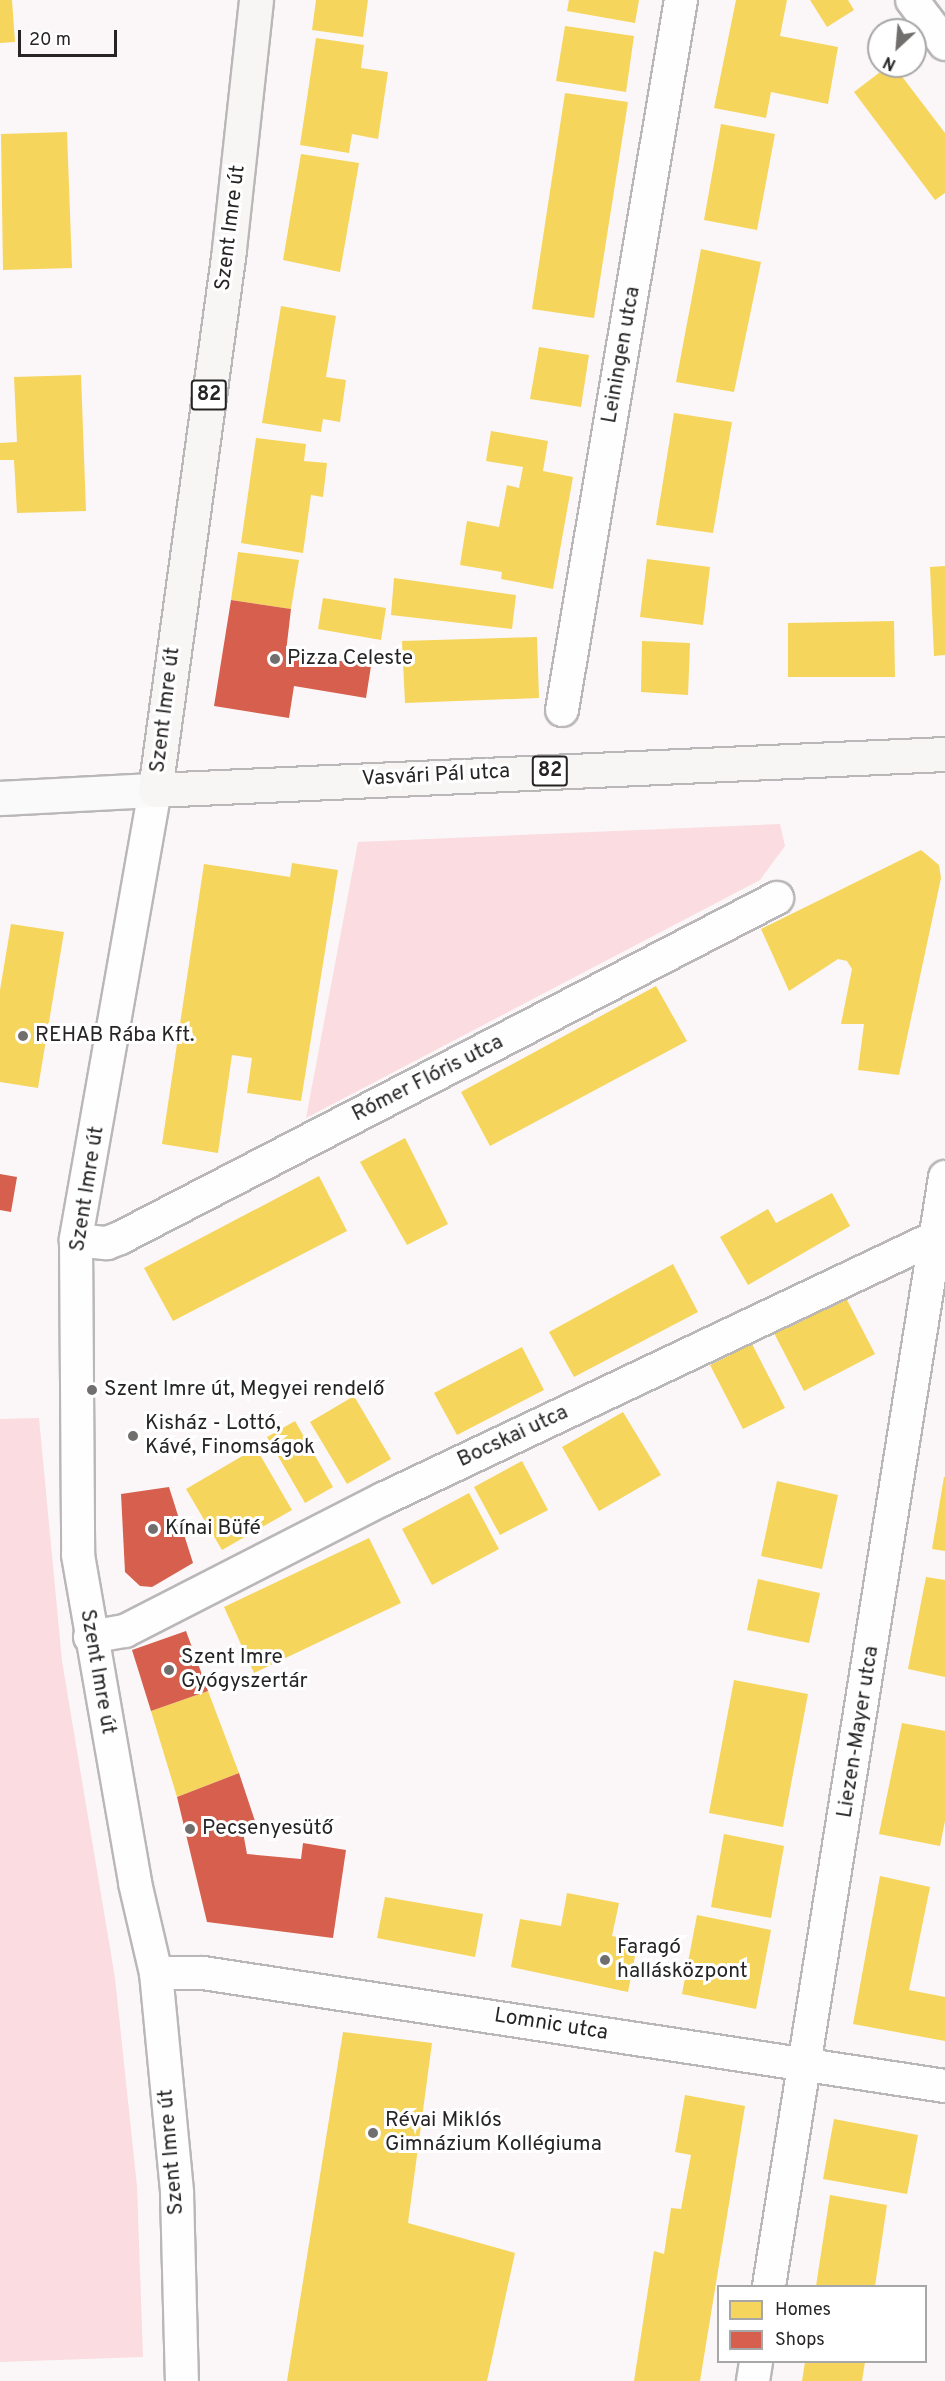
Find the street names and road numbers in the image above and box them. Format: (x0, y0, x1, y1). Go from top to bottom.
street label: Szent Imre út (211, 164, 251, 292)
street label: Leiningen utca (598, 285, 646, 425)
road number: 82 (190, 378, 228, 412)
street label: Szent Imre út (146, 646, 186, 774)
road number: 82 (530, 754, 570, 788)
street label: Vasvári Pál utca (361, 760, 511, 792)
street label: Rómer Flóris utca (348, 1030, 508, 1128)
street label: Szent Imre út (66, 1125, 110, 1253)
street label: Bocskai utca (454, 1400, 572, 1474)
street label: Szent Imre út (74, 1608, 120, 1736)
street label: Liezen-Mayer utca (833, 1644, 885, 1820)
street label: Lomnic utca (492, 2004, 610, 2046)
street label: Szent Imre út (154, 2088, 190, 2216)

